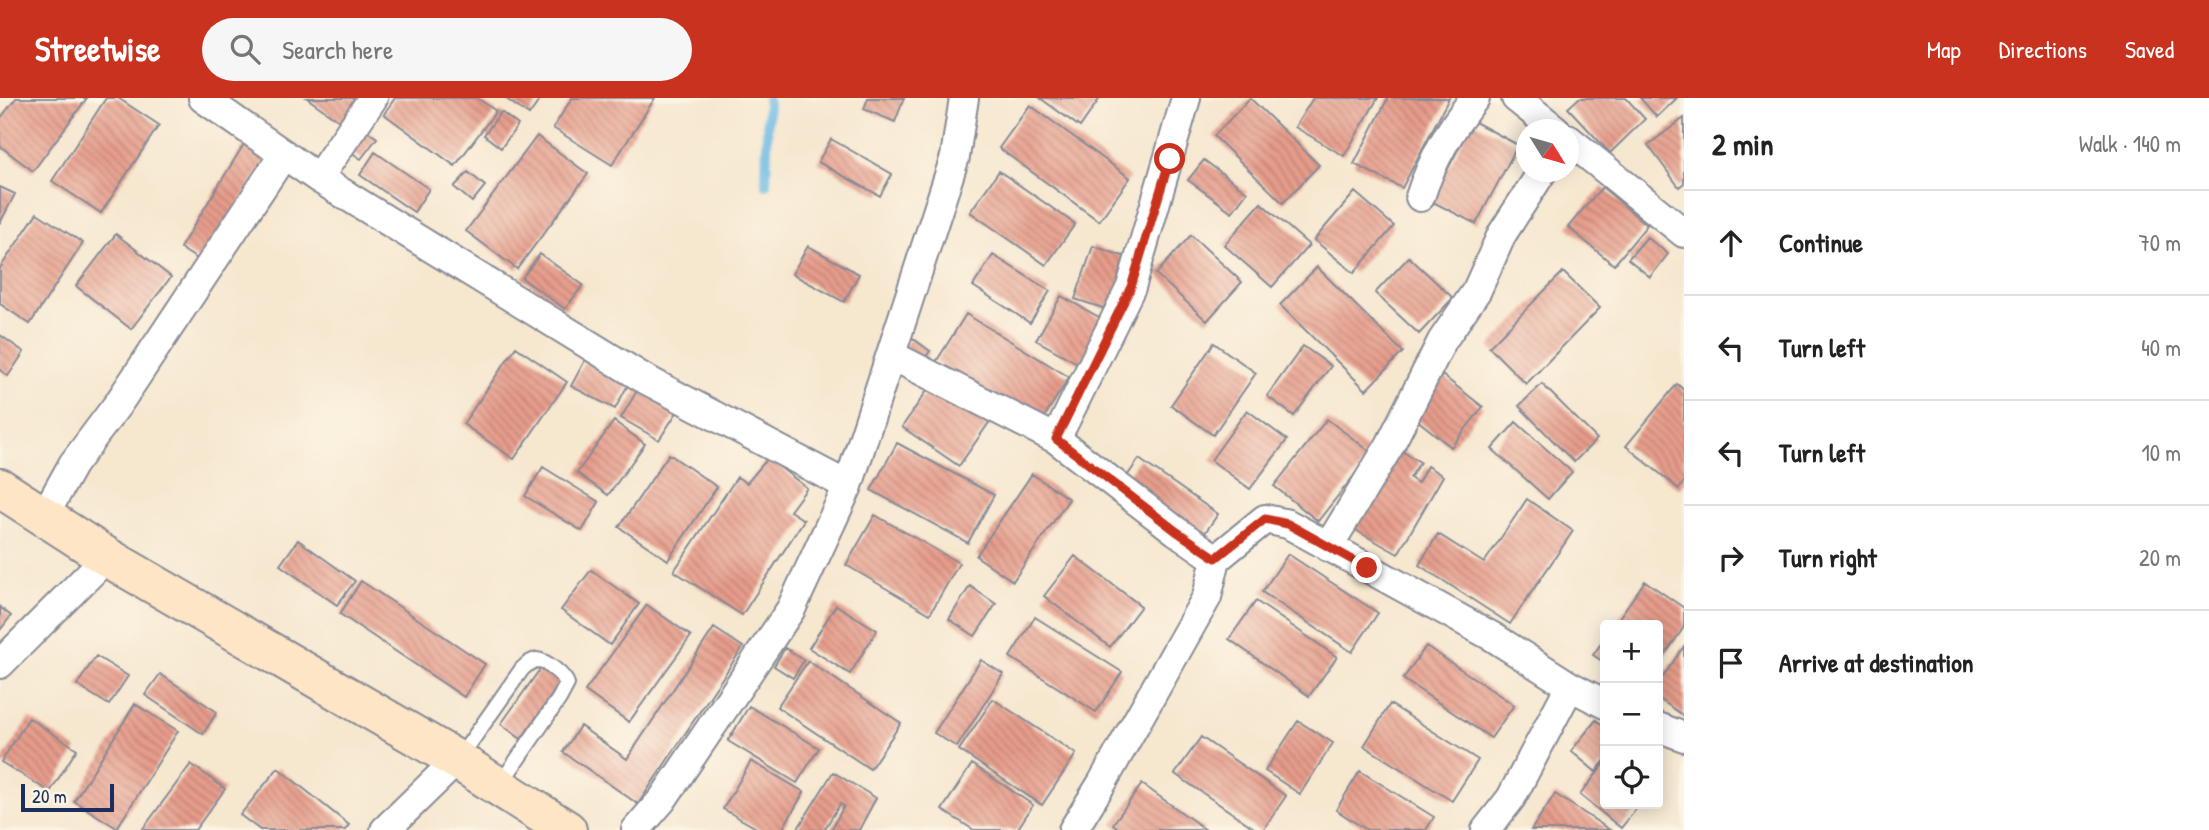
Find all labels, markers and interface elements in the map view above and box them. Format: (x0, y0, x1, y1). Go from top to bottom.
search box (202, 18, 692, 81)
text: Streetwise (35, 27, 160, 71)
icon: search (226, 30, 264, 68)
text: Search here (282, 32, 393, 67)
text: Map (1927, 33, 1961, 65)
text: Directions (1999, 33, 2087, 65)
text: Saved (2125, 33, 2174, 65)
north arrow (1516, 119, 1579, 182)
text: 2 min (1712, 124, 1774, 164)
text: Walk · 140 m (2079, 128, 2181, 159)
route start (1154, 143, 1185, 174)
icon: ahead (1712, 224, 1750, 262)
text: Continue (1779, 225, 1863, 260)
text: 70 m (2138, 227, 2181, 258)
icon: left (1712, 329, 1750, 367)
text: Turn left (1779, 330, 1865, 365)
text: 40 m (2141, 332, 2181, 363)
icon: left (1712, 434, 1750, 472)
text: Turn left (1779, 435, 1865, 470)
text: 10 m (2141, 437, 2181, 468)
icon: right (1712, 539, 1750, 577)
text: Turn right (1779, 540, 1877, 575)
text: 20 m (2139, 542, 2181, 573)
route end (1351, 552, 1382, 583)
map controls (1600, 620, 1663, 809)
button: + (1600, 620, 1663, 683)
icon: arrive (1712, 644, 1750, 682)
text: Arrive at destination (1779, 645, 1974, 680)
button: − (1600, 683, 1663, 746)
button: locate (1600, 746, 1663, 809)
scale bar (21, 781, 114, 813)
text: 20 m (32, 783, 67, 809)

